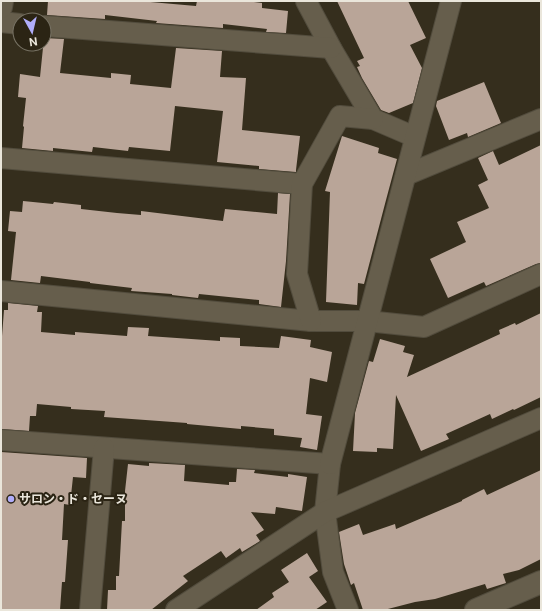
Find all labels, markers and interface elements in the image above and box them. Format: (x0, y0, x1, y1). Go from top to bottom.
north arrow (12, 12, 52, 52)
text: N (28, 35, 38, 48)
place label: サロン・ド・セーヌ (19, 492, 127, 506)
marker: サロン・ド・セーヌ (6, 494, 16, 504)

